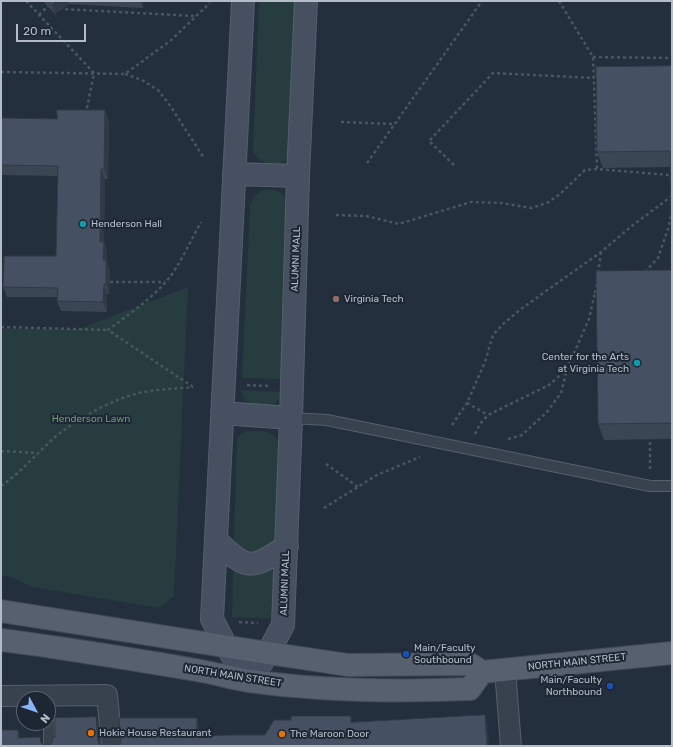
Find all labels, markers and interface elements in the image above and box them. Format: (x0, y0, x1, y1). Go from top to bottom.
scale bar (18, 16, 88, 42)
text: 20 m (23, 24, 51, 38)
place label: Henderson Hall (91, 218, 162, 230)
marker: Henderson Hall (78, 219, 88, 229)
street label: ALUMNI MALL (289, 226, 303, 292)
place label: Virginia Tech (344, 293, 404, 305)
marker: Virginia Tech (331, 294, 341, 304)
place label: Center for the Arts at Virginia Tech (542, 351, 629, 374)
marker: Center for the Arts at Virginia Tech (632, 358, 642, 368)
park label: Henderson Lawn (52, 413, 130, 425)
street label: ALUMNI MALL (278, 550, 292, 616)
place label: Main/Faculty Southbound (414, 642, 476, 666)
marker: Main/Faculty Southbound (401, 649, 411, 659)
street label: NORTH MAIN STREET (527, 651, 627, 673)
street label: NORTH MAIN STREET (183, 662, 283, 690)
place label: Main/Faculty Northbound (540, 674, 602, 698)
marker: Main/Faculty Northbound (605, 681, 615, 691)
north arrow (16, 691, 56, 731)
text: N (37, 711, 52, 726)
place label: Hokie House Restaurant (99, 727, 211, 739)
marker: Hokie House Restaurant (86, 728, 96, 738)
place label: The Maroon Door (290, 728, 369, 740)
marker: The Maroon Door (277, 729, 287, 739)

